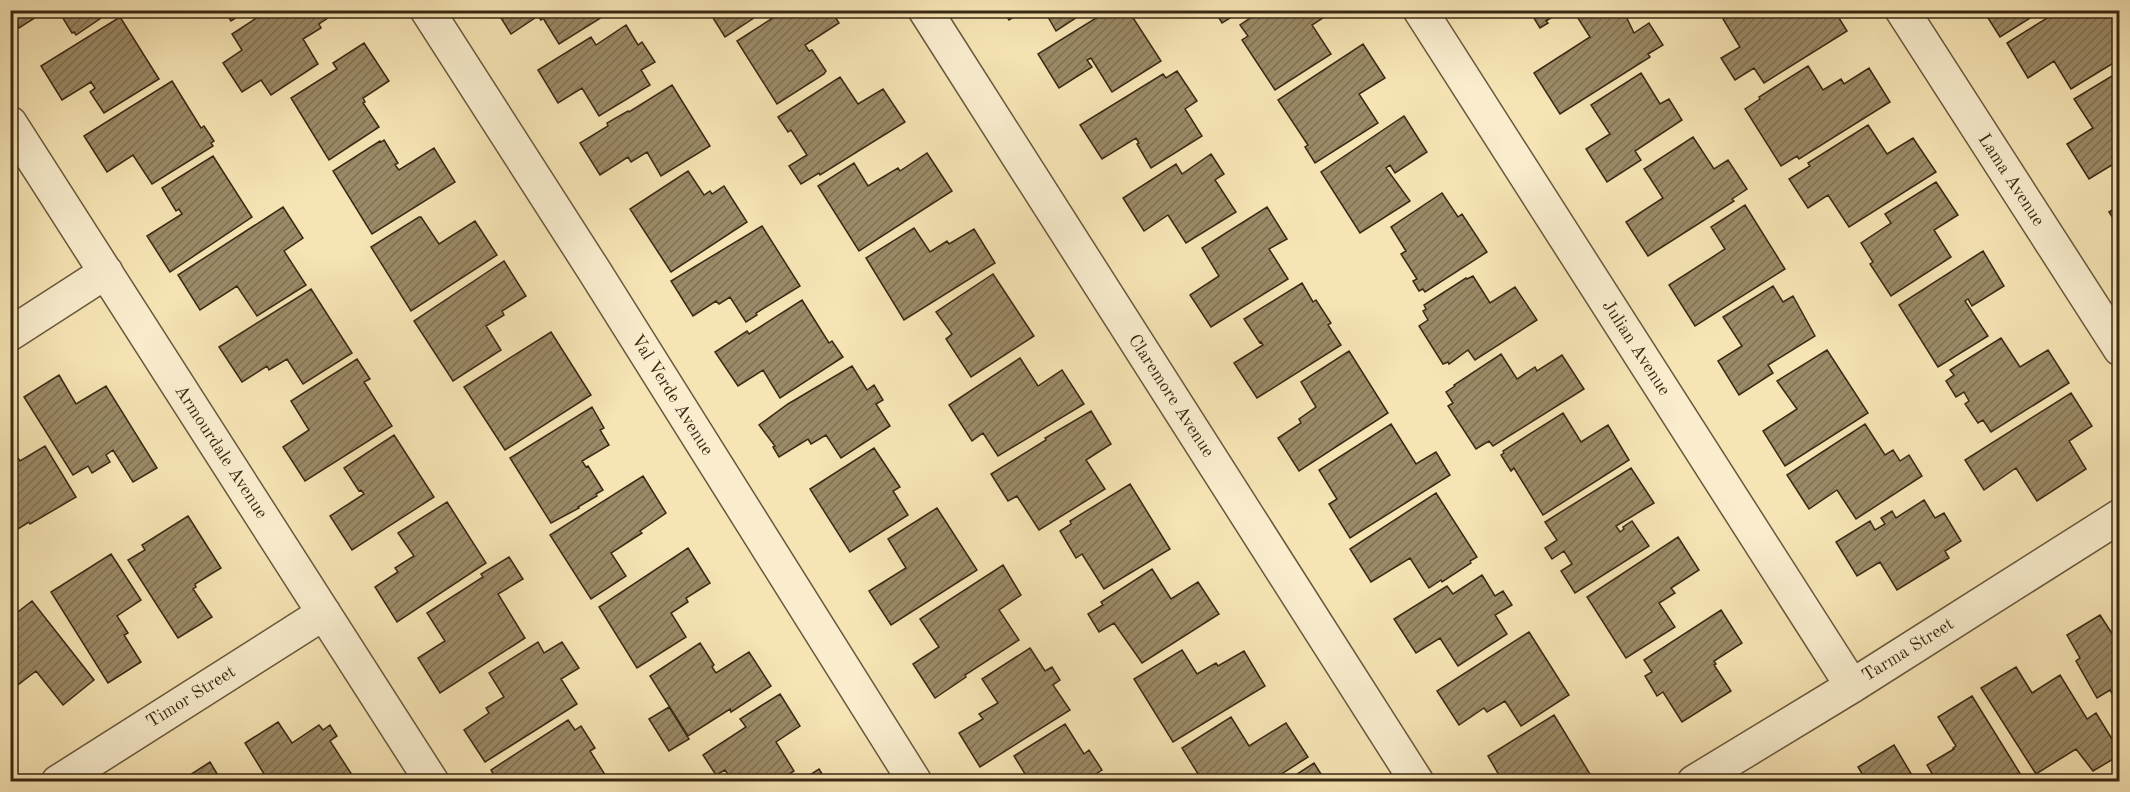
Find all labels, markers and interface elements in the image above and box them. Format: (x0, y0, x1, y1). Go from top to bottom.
street label: Lama Avenue (1974, 131, 2048, 229)
street label: Julian Avenue (1599, 297, 1673, 399)
street label: Val Verde Avenue (628, 331, 716, 459)
street label: Claremore Avenue (1125, 331, 1217, 461)
street label: Armourdale Avenue (171, 382, 271, 522)
street label: Tarma Street (1859, 615, 1957, 685)
street label: Timor Street (143, 663, 239, 731)

